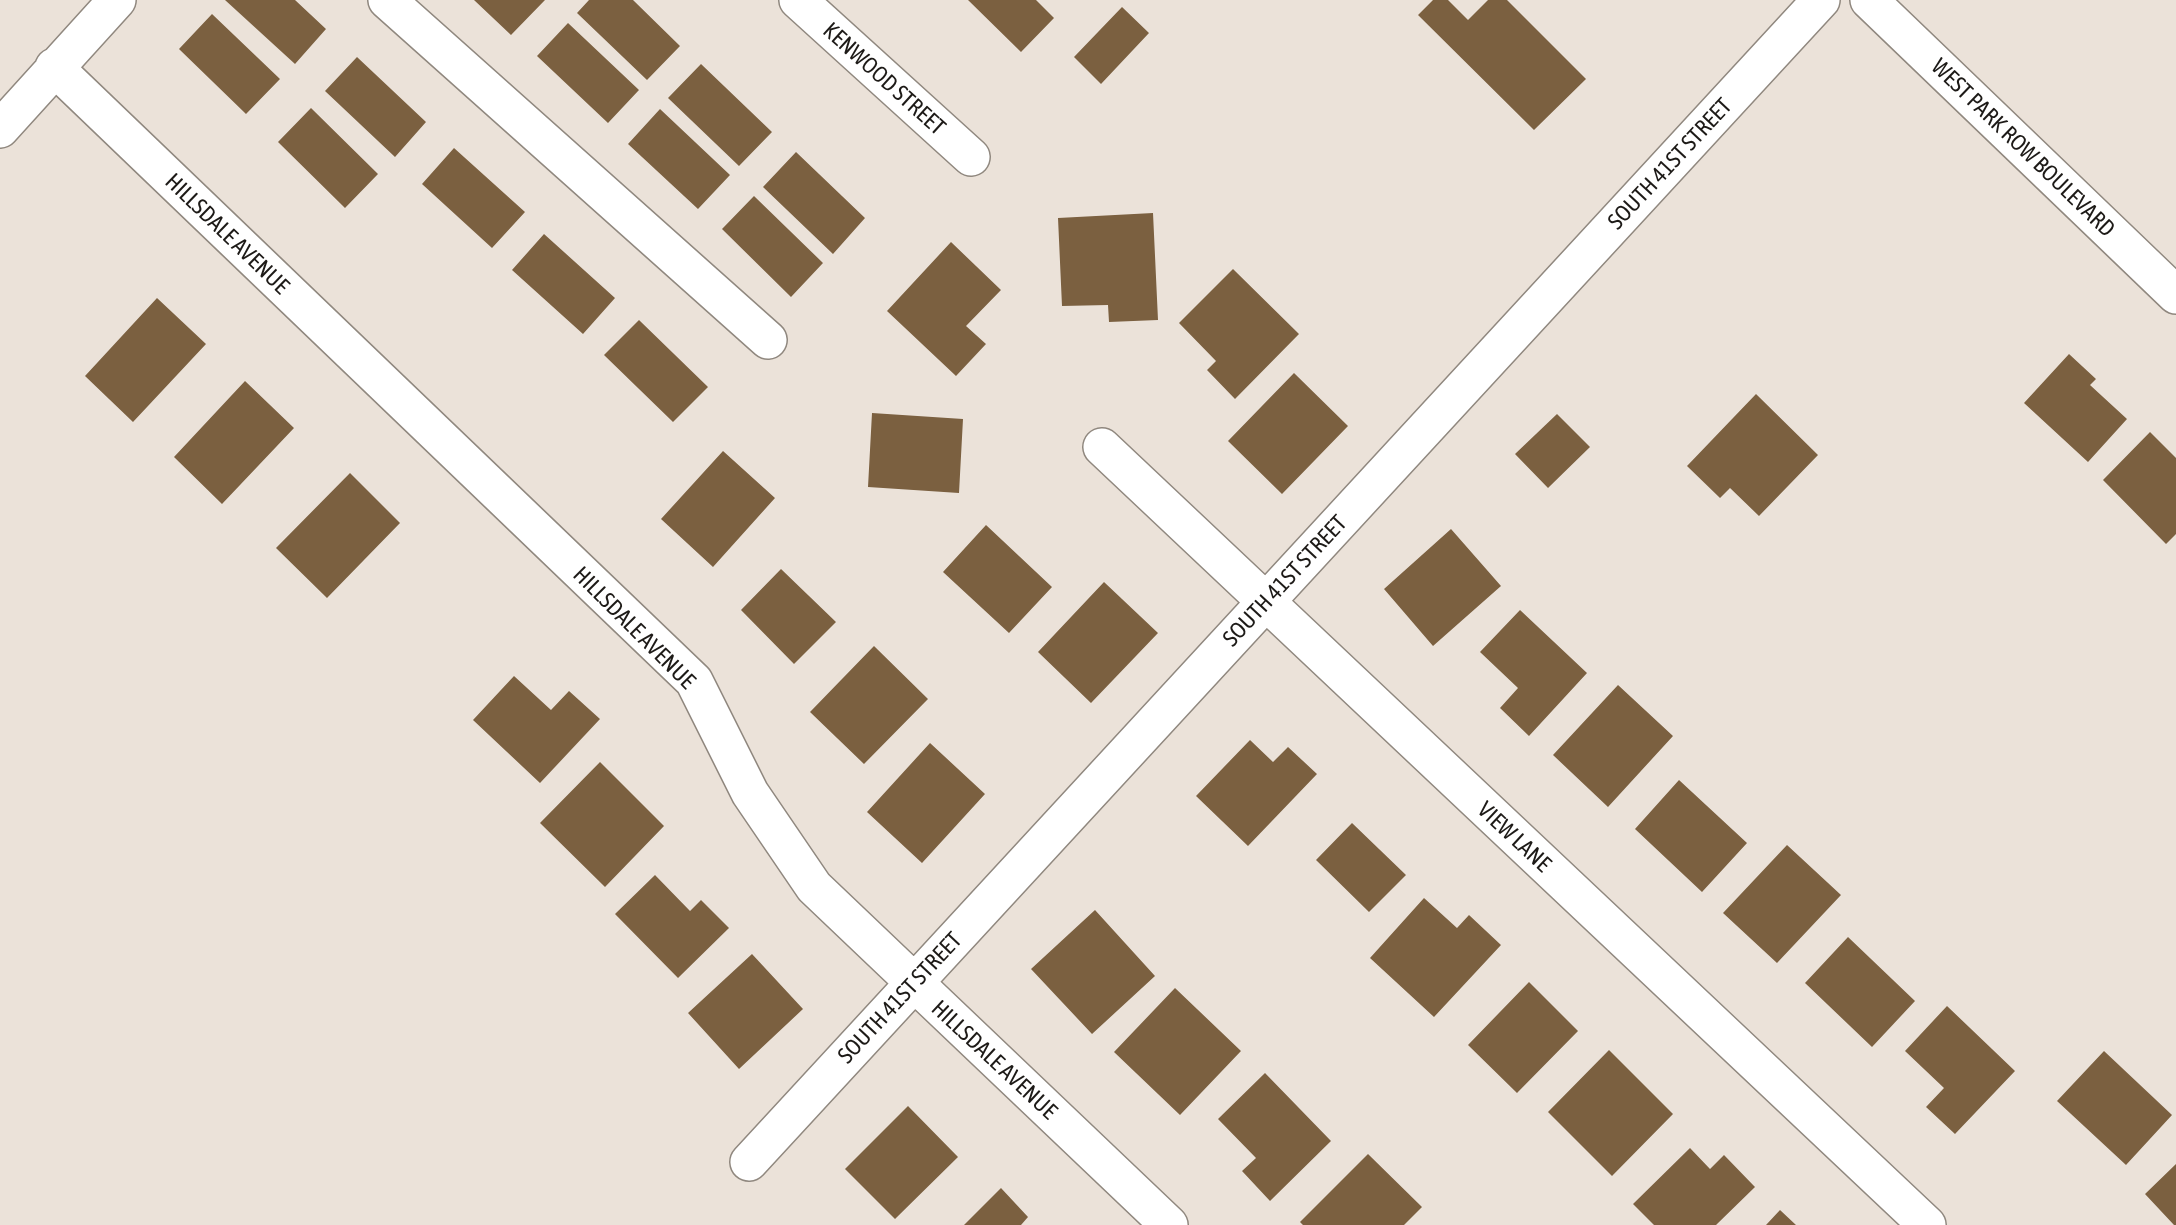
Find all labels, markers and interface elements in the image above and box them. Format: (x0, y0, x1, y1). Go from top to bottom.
street label: KENWOOD STREET (817, 17, 951, 141)
street label: WEST PARK ROW BOULEVARD (1926, 53, 2120, 243)
street label: SOUTH 41ST STREET (1602, 93, 1738, 235)
street label: HILLSDALE AVENUE (159, 168, 295, 300)
street label: SOUTH 41ST STREET (1217, 510, 1353, 652)
street label: HILLSDALE AVENUE (567, 561, 701, 695)
street label: VIEW LANE (1472, 796, 1556, 878)
street label: SOUTH 41ST STREET (832, 927, 968, 1069)
street label: HILLSDALE AVENUE (926, 995, 1062, 1125)

